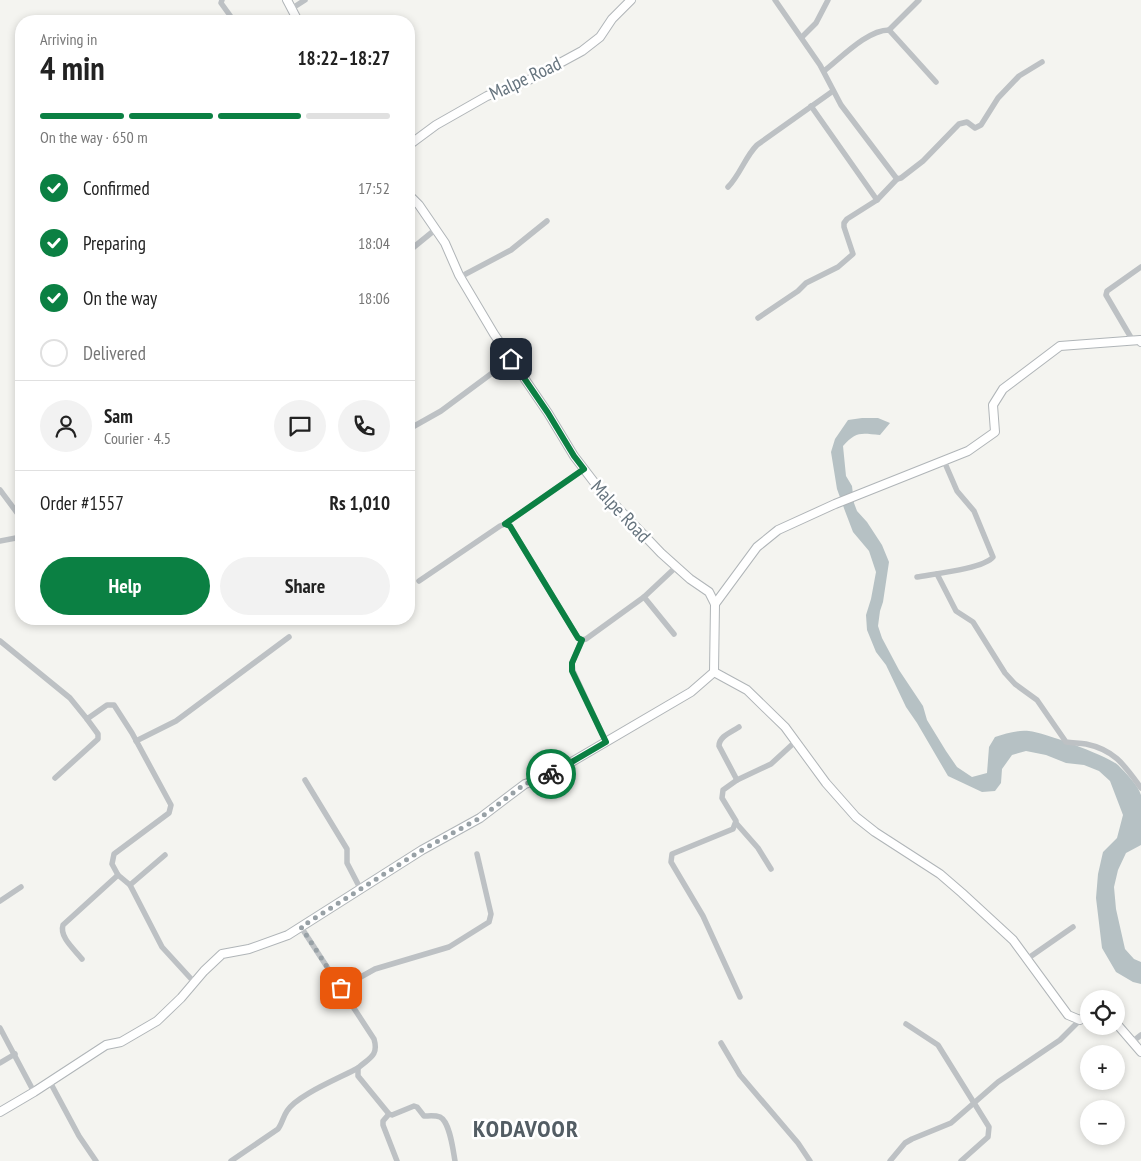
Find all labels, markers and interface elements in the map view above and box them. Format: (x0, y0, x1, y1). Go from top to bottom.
text: Arriving in (40, 29, 97, 49)
text: 18:22–18:27 (297, 46, 390, 70)
text: 4 min (40, 47, 105, 89)
street label: Malpe Road (485, 51, 565, 105)
text: On the way · 650 m (40, 127, 148, 147)
icon: check (40, 174, 68, 202)
text: Confirmed (83, 176, 150, 200)
text: 17:52 (358, 178, 390, 198)
icon: check (40, 229, 68, 257)
text: Preparing (83, 231, 146, 255)
text: 18:04 (358, 233, 390, 253)
icon: check (40, 284, 68, 312)
text: On the way (83, 286, 157, 310)
text: 18:06 (358, 288, 390, 308)
pin (490, 338, 532, 380)
text: Delivered (83, 341, 146, 365)
icon: home (497, 345, 525, 373)
button: person (40, 400, 92, 452)
button: chat (274, 400, 326, 452)
button: phone (338, 400, 390, 452)
text: Sam (104, 404, 133, 428)
text: Courier · 4.5 (104, 428, 171, 448)
street label: Malpe Road (586, 475, 656, 547)
text: Order #1557 (40, 491, 124, 515)
text: Rs 1,010 (329, 491, 390, 515)
button: Help (40, 557, 210, 615)
button: Share (220, 557, 390, 615)
courier (526, 749, 576, 799)
icon: bike (537, 760, 565, 788)
pin (320, 967, 362, 1009)
icon: bag (327, 974, 355, 1002)
map controls (1080, 990, 1125, 1145)
button: locate (1080, 990, 1125, 1035)
button: + (1080, 1045, 1125, 1090)
button: − (1080, 1100, 1125, 1145)
district label: KODAVOOR (473, 1113, 579, 1144)

